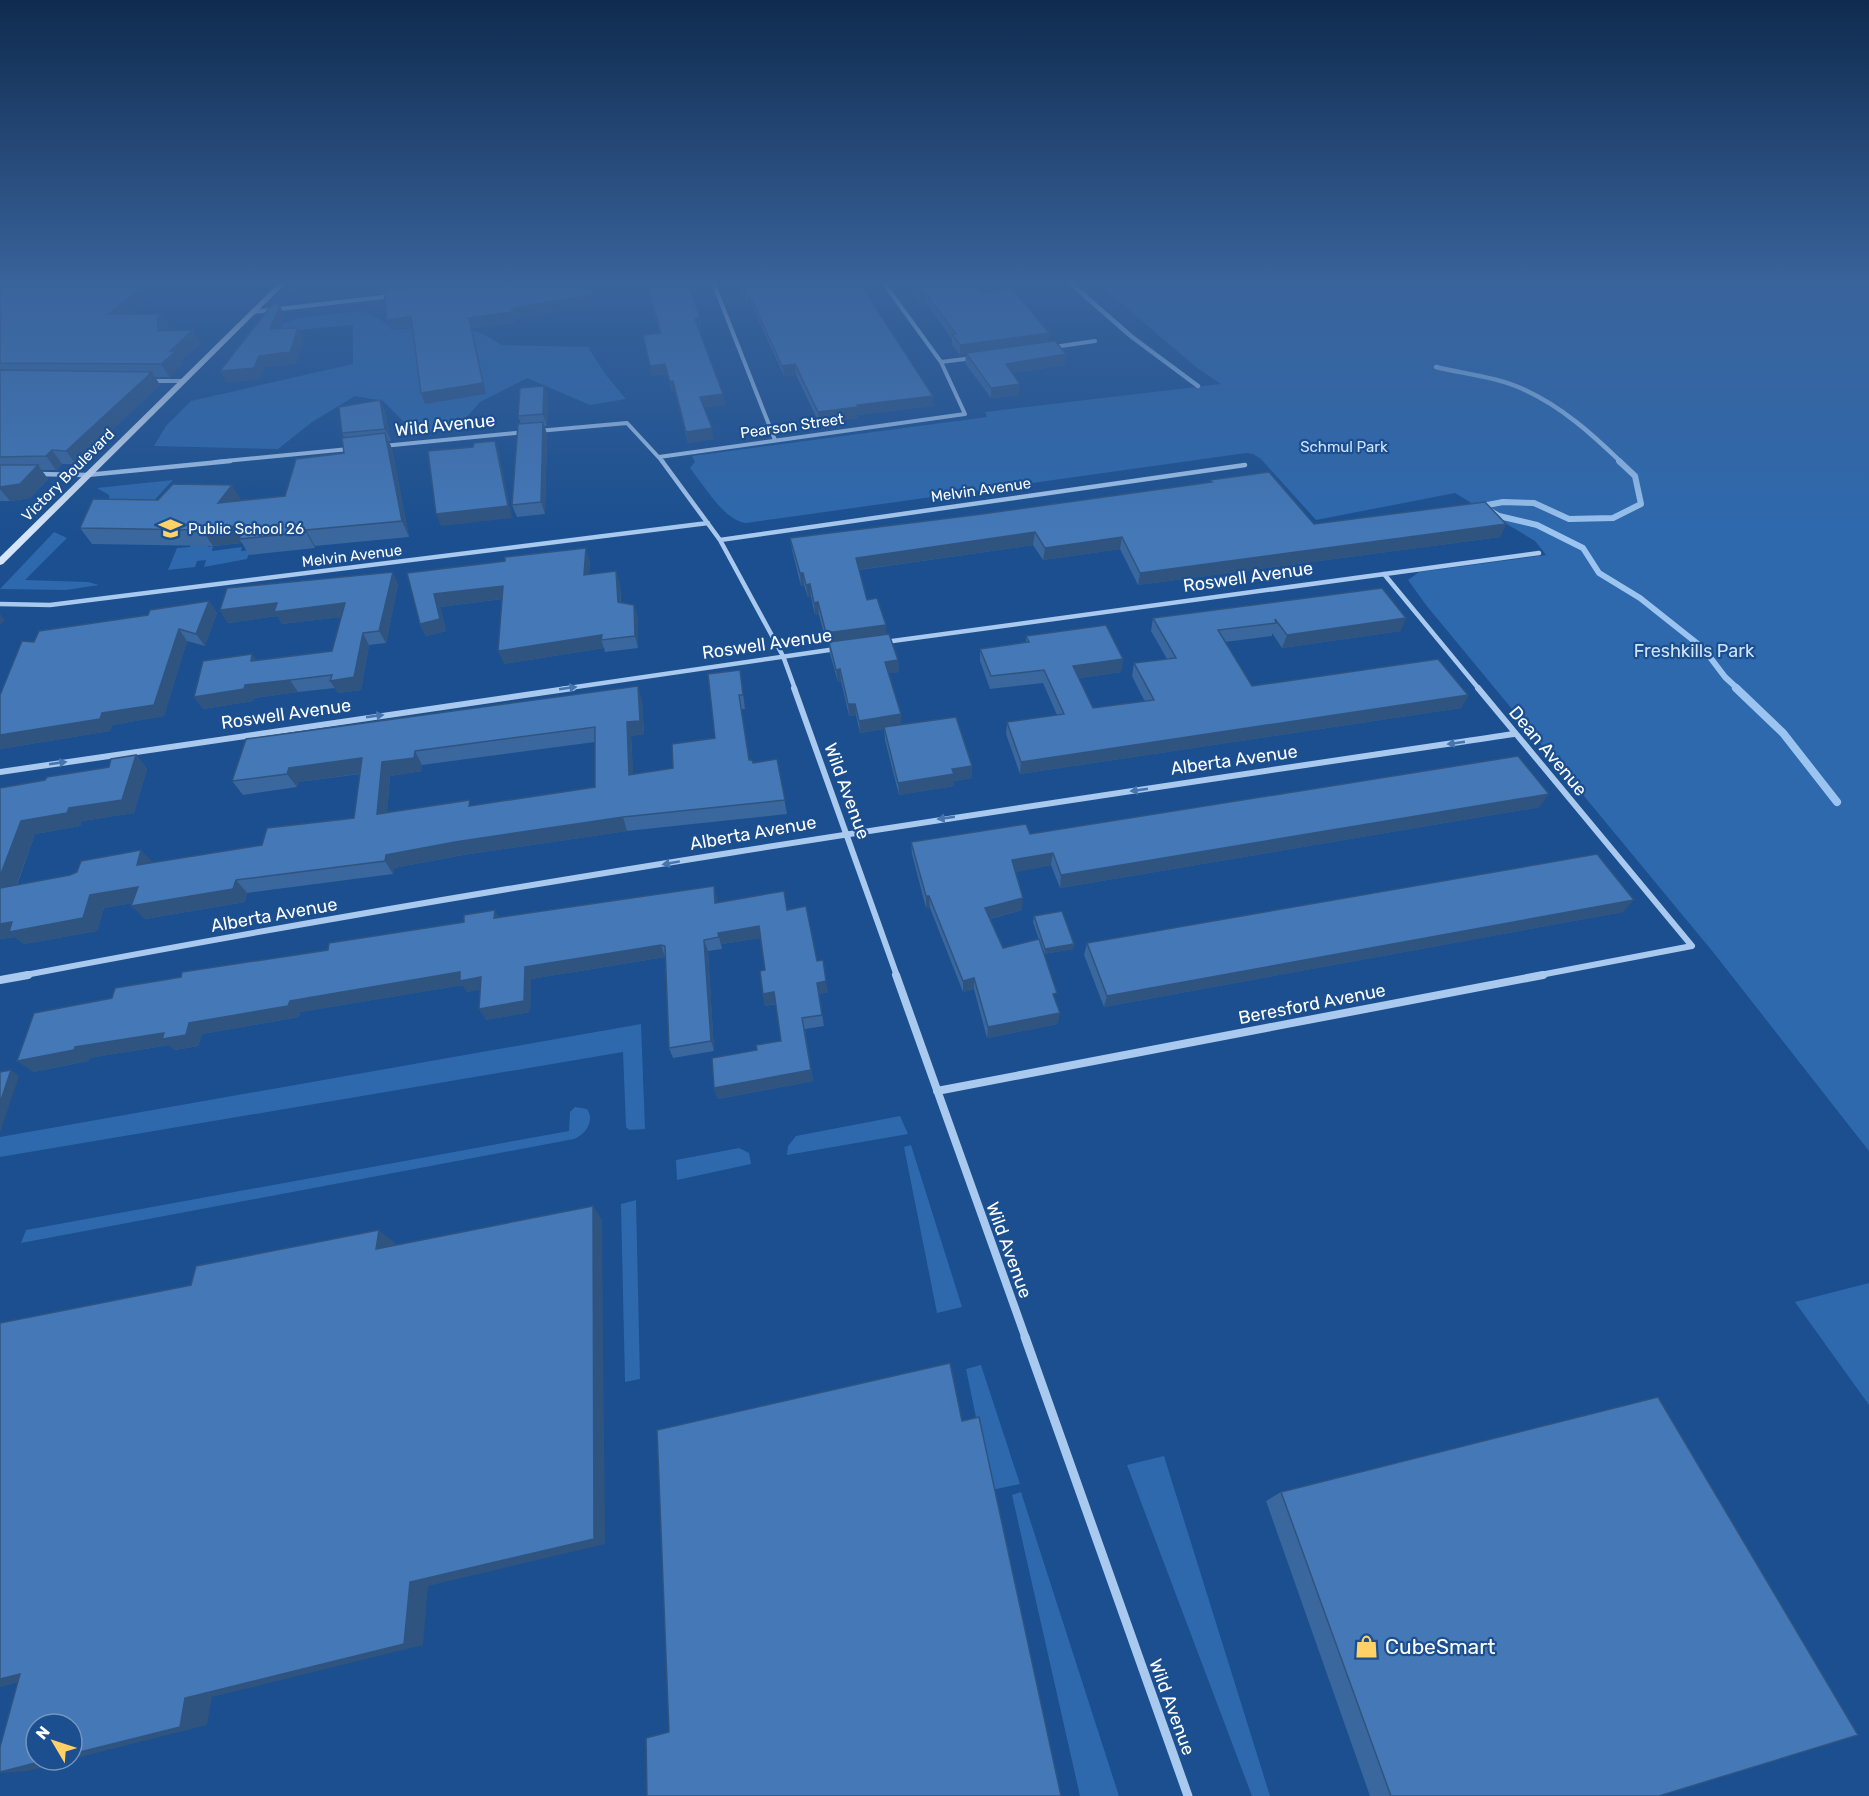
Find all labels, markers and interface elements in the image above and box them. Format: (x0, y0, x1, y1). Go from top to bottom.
street label: Wild Avenue (394, 409, 496, 441)
street label: Pearson Street (739, 410, 845, 442)
street label: Victory Boulevard (18, 425, 118, 525)
park label: Schmul Park (1300, 438, 1388, 456)
street label: Melvin Avenue (930, 474, 1032, 506)
school or university icon: Public School 26 (157, 516, 183, 542)
place label: Public School 26 (188, 520, 304, 538)
street label: Melvin Avenue (301, 541, 403, 571)
street label: Roswell Avenue (1182, 557, 1314, 597)
street label: Roswell Avenue (701, 624, 833, 664)
park label: Freshkills Park (1634, 640, 1755, 662)
one-way arrow (559, 683, 578, 692)
street label: Roswell Avenue (220, 694, 352, 734)
street label: Dean Avenue (1504, 702, 1592, 800)
one-way arrow (366, 712, 385, 721)
one-way arrow (1447, 738, 1466, 747)
street label: Wild Avenue (819, 740, 875, 842)
street label: Alberta Avenue (1169, 740, 1299, 780)
one-way arrow (48, 759, 67, 768)
one-way arrow (1129, 785, 1148, 794)
street label: Alberta Avenue (688, 811, 818, 855)
one-way arrow (936, 814, 955, 823)
one-way arrow (661, 858, 680, 867)
street label: Alberta Avenue (209, 893, 339, 937)
street label: Beresford Avenue (1237, 979, 1387, 1029)
street label: Wild Avenue (981, 1199, 1037, 1301)
shop icon: CubeSmart (1354, 1634, 1380, 1660)
place label: CubeSmart (1385, 1634, 1495, 1659)
street label: Wild Avenue (1144, 1656, 1200, 1758)
north arrow (24, 1712, 84, 1772)
text: N (32, 1722, 54, 1743)

